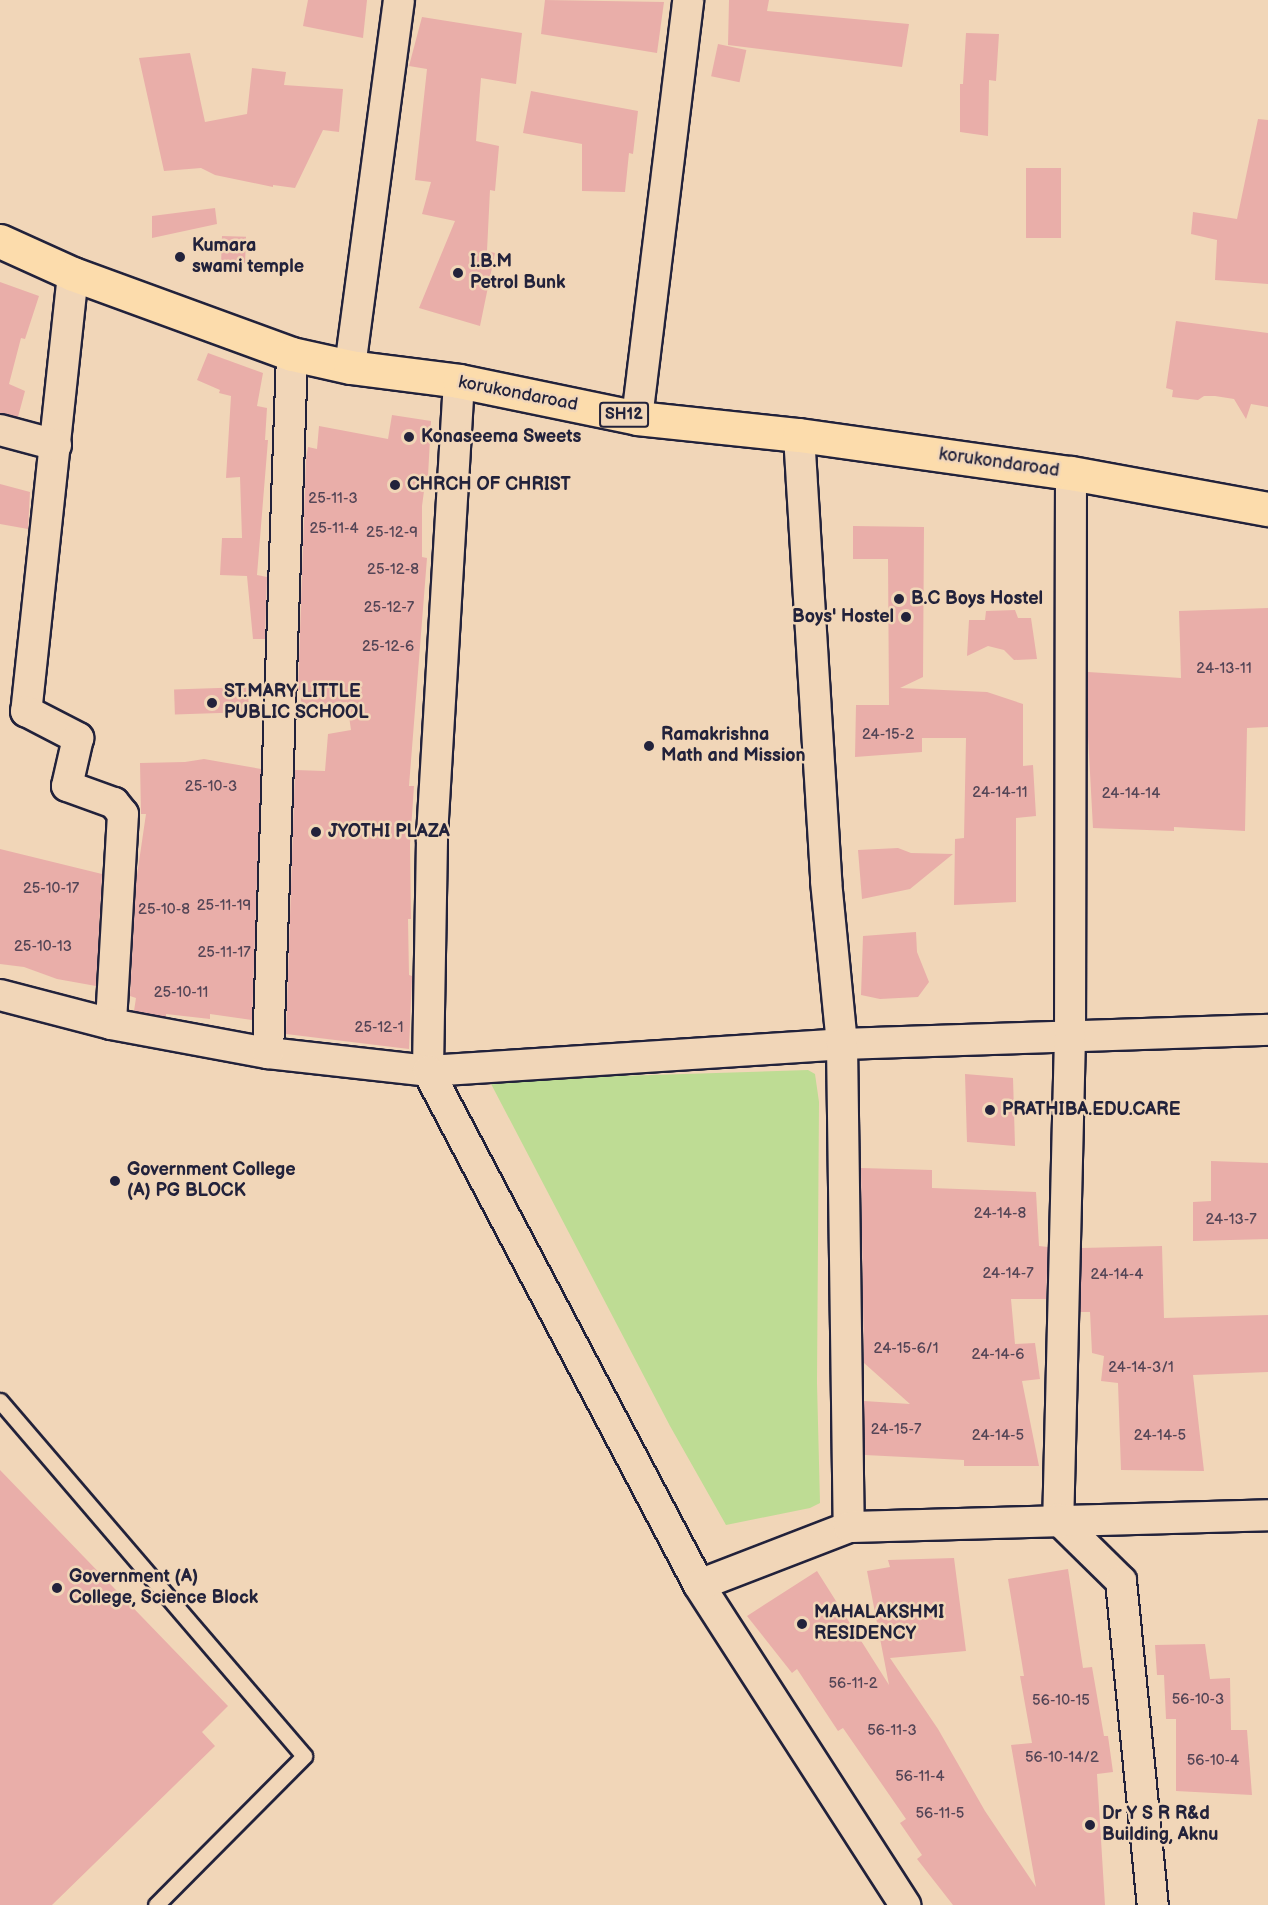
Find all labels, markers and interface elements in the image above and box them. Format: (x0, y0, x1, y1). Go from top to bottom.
place label: Kumara swami temple (192, 236, 304, 278)
marker: Kumara swami temple (173, 250, 187, 264)
place label: I.B.M Petrol Bunk (470, 252, 565, 294)
marker: I.B.M Petrol Bunk (451, 266, 465, 280)
street label: korukondaroad (456, 372, 580, 416)
road number: SH12 (598, 402, 650, 428)
place label: Konaseema Sweets (421, 426, 581, 448)
marker: Konaseema Sweets (402, 430, 416, 444)
street label: korukondaroad (937, 444, 1061, 482)
place label: CHRCH OF CHRIST (407, 474, 571, 496)
marker: CHRCH OF CHRIST (388, 478, 402, 492)
house number: 25-11-3 (308, 490, 358, 508)
house number: 25-11-4 (309, 520, 359, 538)
house number: 25-12-9 (366, 524, 418, 542)
house number: 25-12-8 (367, 561, 419, 579)
place label: B.C Boys Hostel (911, 588, 1043, 610)
marker: B.C Boys Hostel (892, 592, 906, 606)
house number: 25-12-7 (364, 599, 414, 617)
place label: Boys' Hostel (792, 606, 894, 628)
marker: Boys' Hostel (899, 610, 913, 624)
house number: 25-12-6 (362, 638, 414, 656)
house number: 24-13-11 (1196, 660, 1252, 678)
place label: ST.MARY LITTLE PUBLIC SCHOOL (224, 682, 369, 724)
marker: ST.MARY LITTLE PUBLIC SCHOOL (205, 696, 219, 710)
place label: Ramakrishna Math and Mission (661, 725, 806, 768)
house number: 24-15-2 (862, 726, 914, 744)
marker: Ramakrishna Math and Mission (642, 739, 656, 753)
house number: 25-10-3 (185, 778, 237, 796)
house number: 24-14-11 (972, 784, 1028, 802)
house number: 24-14-14 (1102, 785, 1160, 803)
place label: JYOTHI PLAZA (328, 821, 450, 843)
marker: JYOTHI PLAZA (309, 825, 323, 839)
house number: 25-10-17 (23, 880, 79, 898)
house number: 25-11-19 (197, 897, 251, 915)
house number: 25-10-8 (138, 901, 190, 919)
house number: 25-10-13 (14, 938, 72, 956)
house number: 25-11-17 (197, 944, 251, 962)
house number: 25-10-11 (154, 984, 208, 1002)
house number: 25-12-1 (355, 1019, 403, 1037)
place label: PRATHIBA.EDU.CARE (1002, 1099, 1180, 1121)
marker: PRATHIBA.EDU.CARE (983, 1103, 997, 1117)
place label: Government College (A) PG BLOCK (127, 1160, 296, 1202)
marker: Government College (A) PG BLOCK (108, 1174, 122, 1188)
house number: 24-14-8 (974, 1205, 1026, 1223)
house number: 24-13-7 (1205, 1211, 1257, 1229)
house number: 24-14-7 (982, 1265, 1034, 1283)
house number: 24-14-4 (1091, 1266, 1143, 1284)
house number: 24-15-6/1 (874, 1340, 938, 1358)
house number: 24-14-6 (972, 1346, 1024, 1364)
house number: 24-14-3/1 (1108, 1359, 1174, 1377)
house number: 24-15-7 (871, 1421, 921, 1439)
house number: 24-14-5 (972, 1427, 1024, 1445)
house number: 24-14-5 (1134, 1427, 1186, 1445)
place label: Government (A) College, Science Block (69, 1567, 258, 1610)
marker: Government (A) College, Science Block (50, 1581, 64, 1595)
place label: MAHALAKSHMI RESIDENCY (814, 1603, 944, 1646)
marker: MAHALAKSHMI RESIDENCY (795, 1617, 809, 1631)
house number: 56-11-2 (828, 1675, 878, 1693)
house number: 56-10-3 (1172, 1691, 1224, 1709)
house number: 56-10-15 (1032, 1692, 1090, 1710)
house number: 56-11-3 (867, 1722, 917, 1740)
house number: 56-10-14/2 (1025, 1749, 1099, 1767)
house number: 56-10-4 (1187, 1752, 1239, 1770)
house number: 56-11-4 (895, 1768, 945, 1786)
place label: Dr Y S R R&d Building, Aknu (1102, 1804, 1218, 1846)
house number: 56-11-5 (916, 1805, 964, 1823)
marker: Dr Y S R R&d Building, Aknu (1083, 1818, 1097, 1832)

